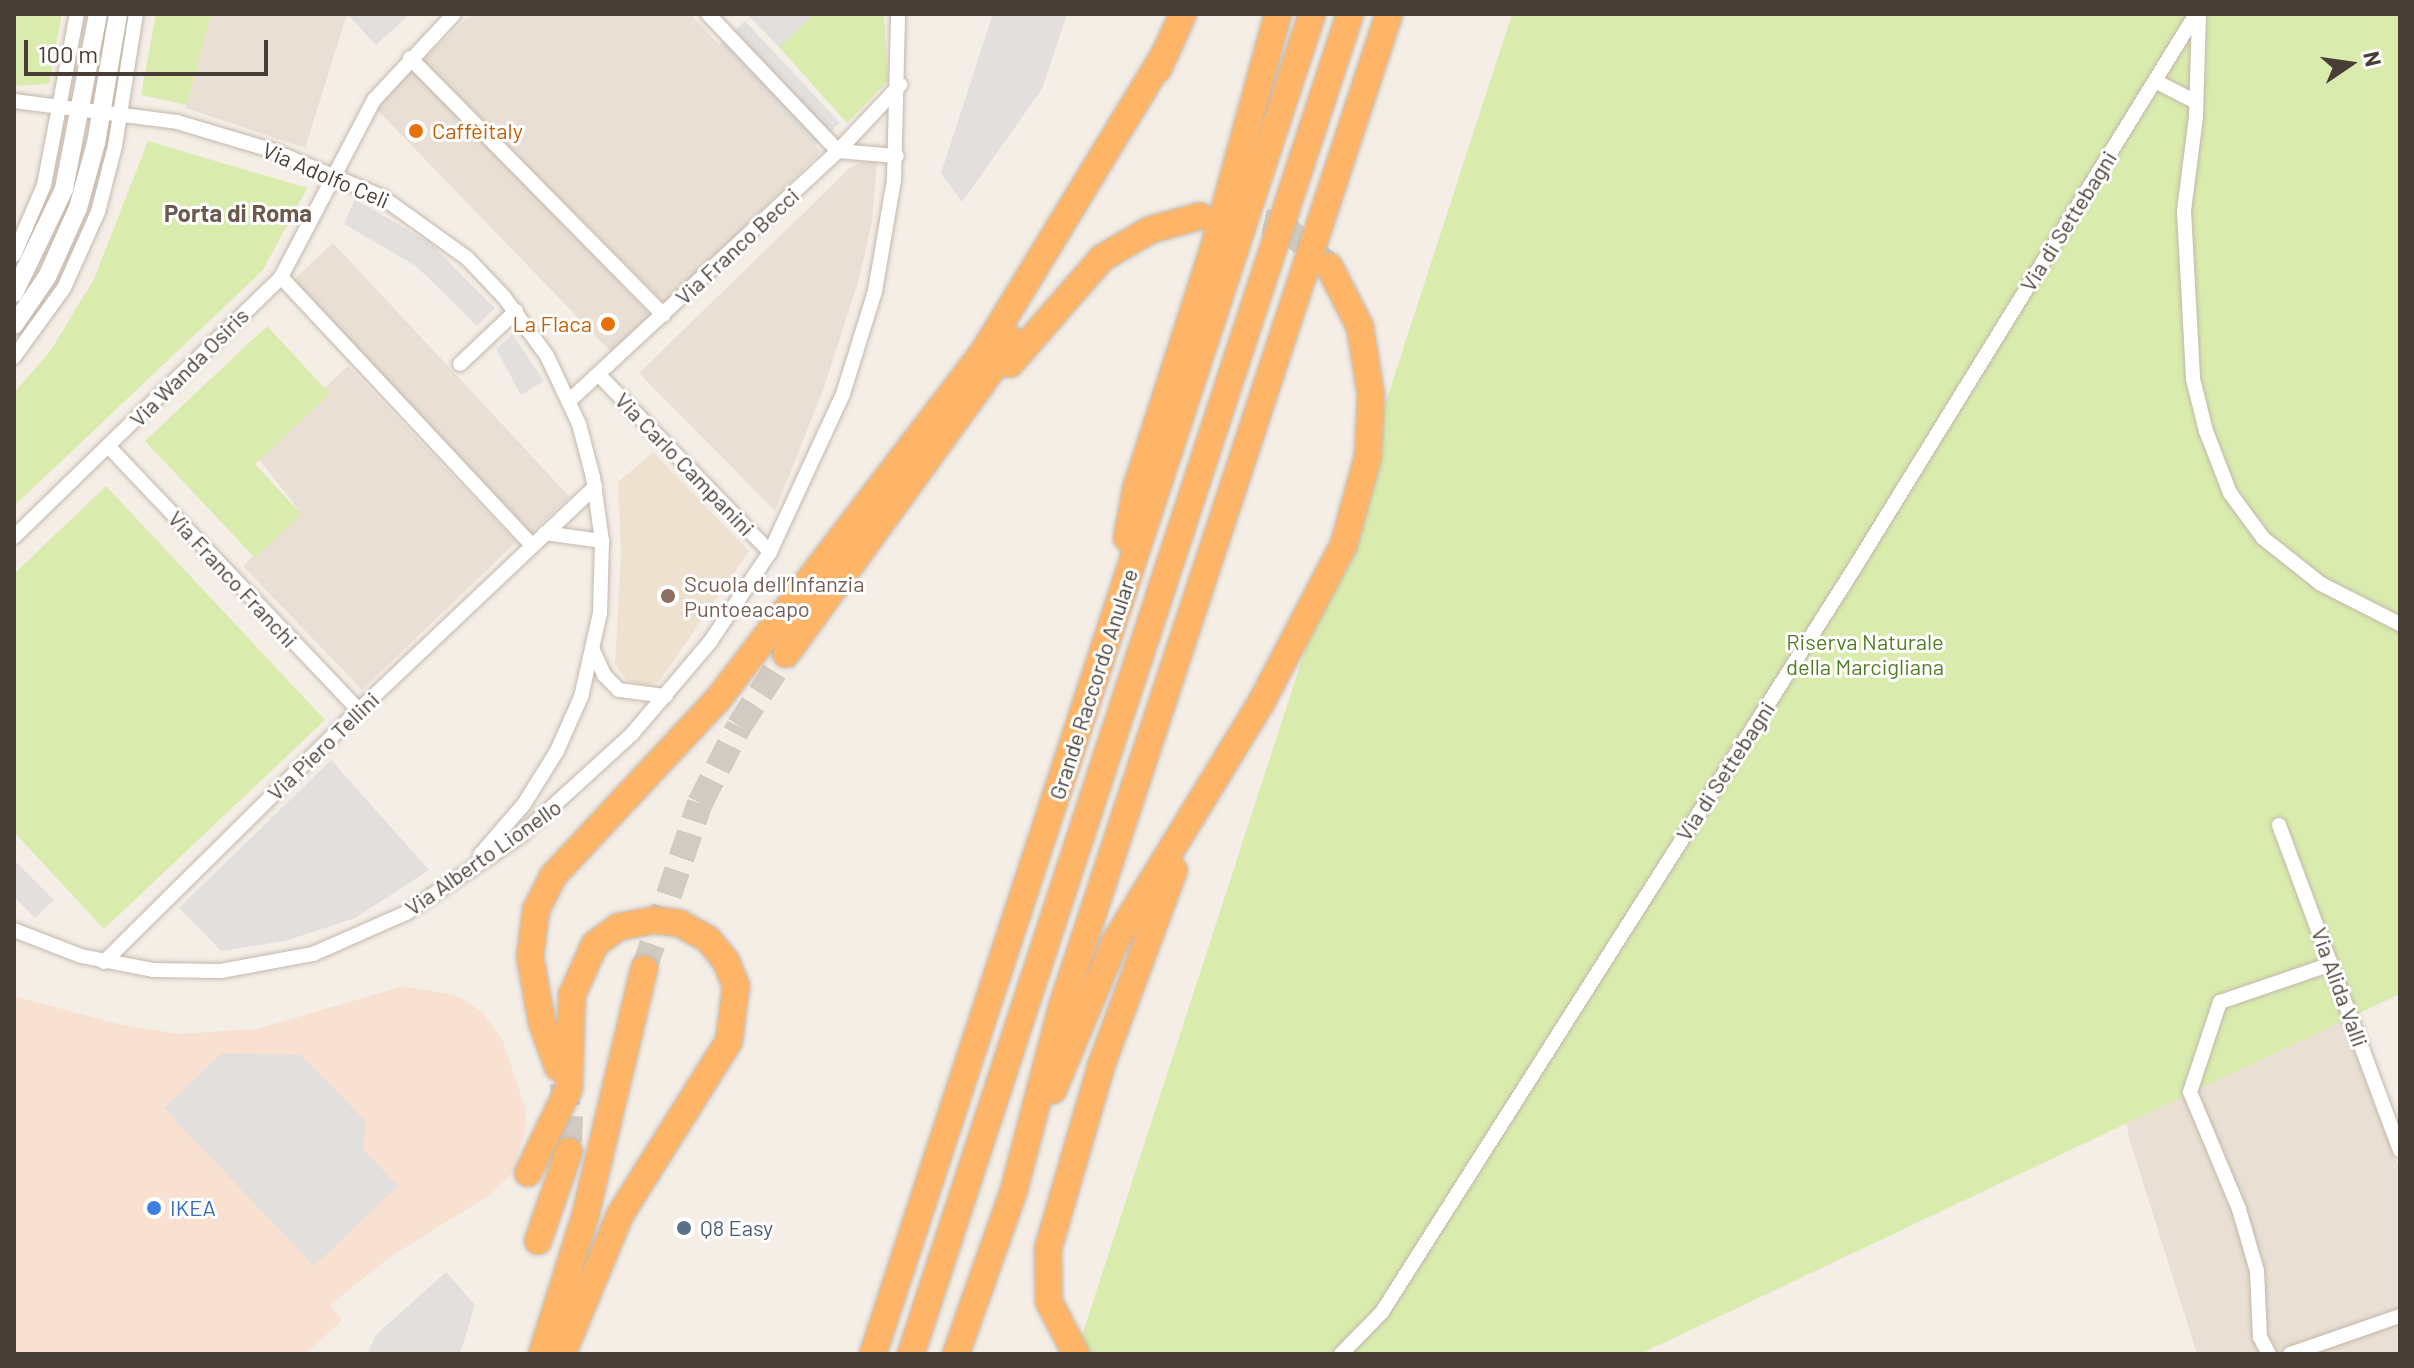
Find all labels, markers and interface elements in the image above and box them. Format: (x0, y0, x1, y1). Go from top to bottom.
scale bar (28, 24, 272, 74)
north arrow (2310, 24, 2390, 104)
text: 100 m (38, 39, 98, 68)
text: N (2359, 49, 2388, 69)
place label: Caffèitaly (432, 118, 523, 144)
marker: Caffèitaly (407, 122, 425, 140)
street label: Via Adolfo Celi (259, 136, 393, 214)
street label: Via di Settebagni (2014, 146, 2122, 296)
street label: Via Franco Becci (670, 182, 804, 310)
district label: Porta di Roma (164, 199, 312, 227)
street label: Via Wanda Osiris (124, 302, 254, 432)
place label: La Flaca (512, 311, 592, 337)
marker: La Flaca (599, 315, 617, 333)
street label: Via Carlo Campanini (610, 387, 760, 541)
street label: Via Franco Franchi (163, 505, 303, 653)
street label: Grande Raccordo Anulare (1043, 565, 1143, 803)
place label: Scuola dell’Infanzia Puntoeacapo (684, 570, 864, 622)
marker: Scuola dell’Infanzia Puntoeacapo (659, 587, 677, 605)
park label: Riserva Naturale della Marcigliana (1786, 628, 1944, 680)
street label: Via Piero Tellini (262, 686, 384, 806)
street label: Via di Settebagni (1670, 696, 1780, 846)
street label: Via Alberto Lionello (400, 793, 566, 921)
street label: Via Alida Valli (2306, 924, 2374, 1050)
place label: IKEA (170, 1195, 216, 1221)
marker: IKEA (145, 1199, 163, 1217)
place label: Q8 Easy (700, 1215, 773, 1241)
marker: Q8 Easy (675, 1219, 693, 1237)

